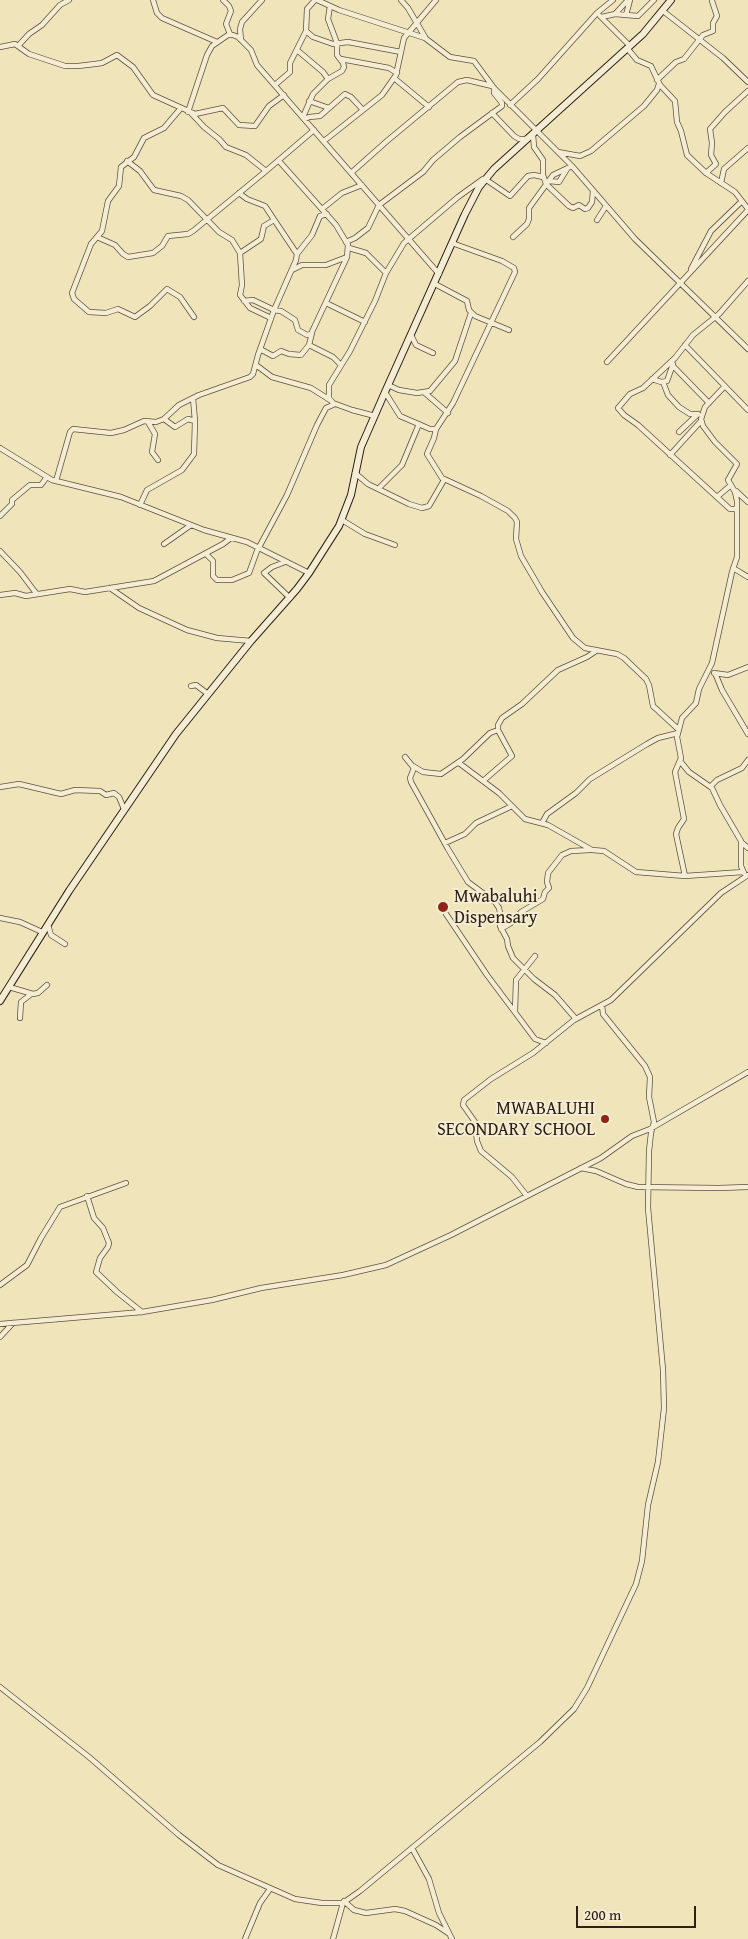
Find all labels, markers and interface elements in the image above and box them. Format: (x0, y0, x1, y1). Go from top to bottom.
place label: Mwabaluhi Dispensary (454, 886, 538, 929)
marker: Mwabaluhi Dispensary (436, 900, 450, 914)
place label: MWABALUHI SECONDARY SCHOOL (437, 1098, 595, 1140)
marker: MWABALUHI SECONDARY SCHOOL (599, 1113, 611, 1125)
scale bar (578, 1896, 698, 1928)
text: 200 m (584, 1904, 621, 1925)

